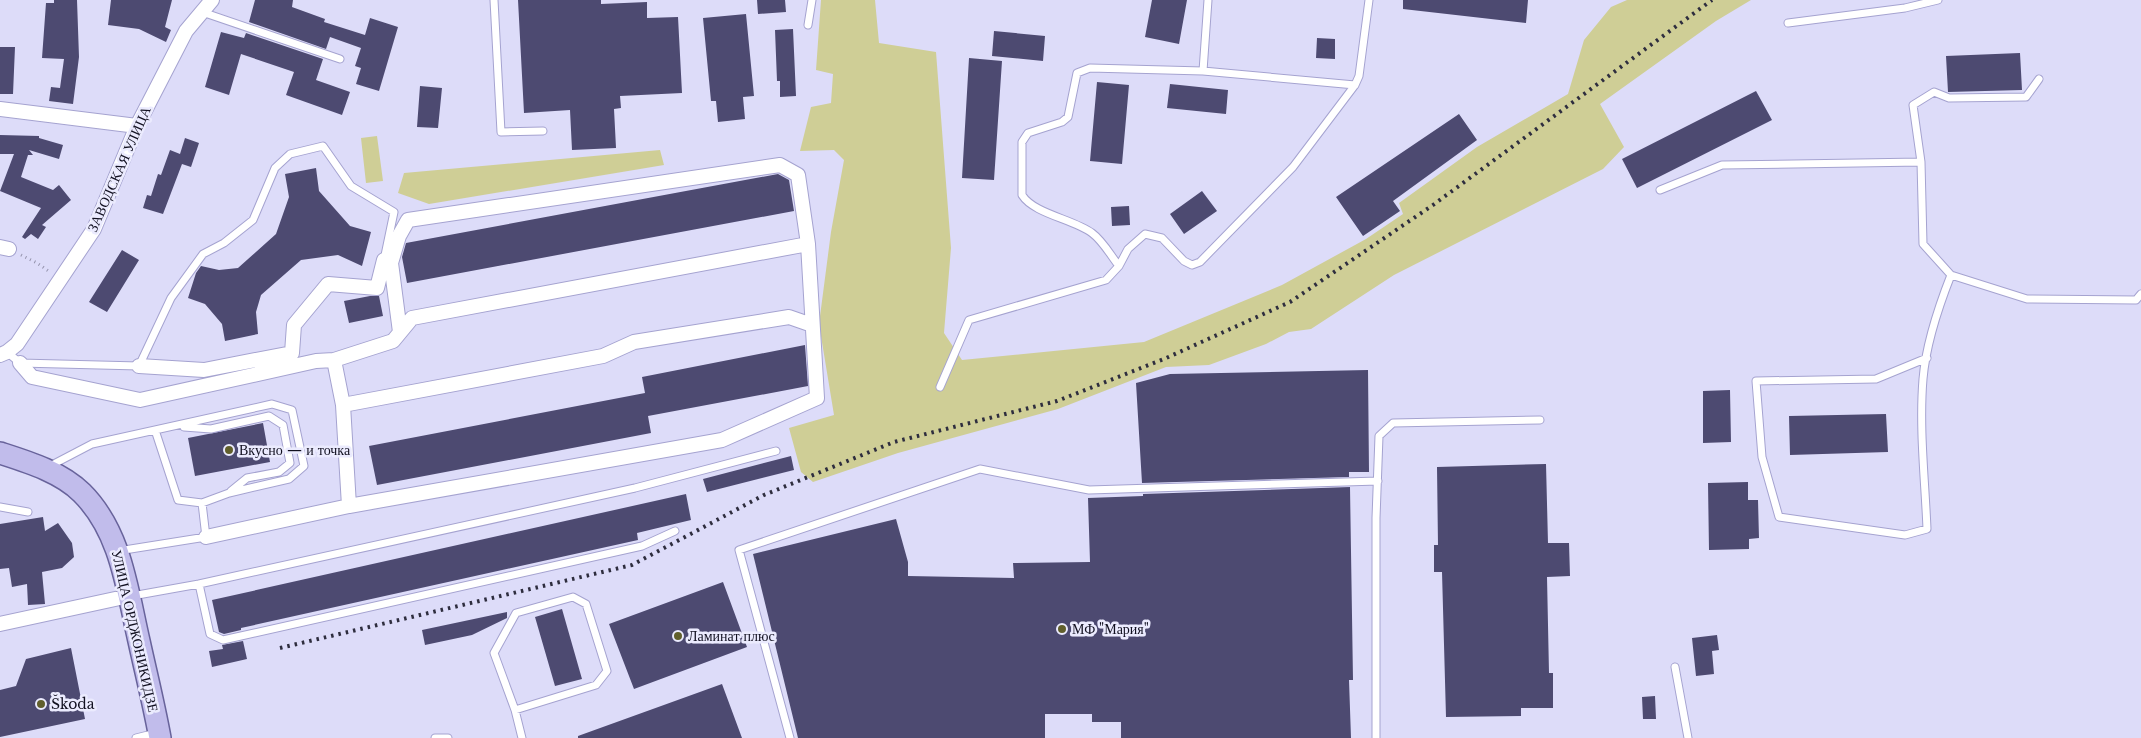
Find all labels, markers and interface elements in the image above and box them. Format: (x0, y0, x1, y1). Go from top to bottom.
street label: ЗАВОДСКАЯ УЛИЦА (83, 103, 155, 235)
place label: Вкусно — и точка (239, 441, 351, 459)
marker: Вкусно — и точка (223, 444, 235, 456)
street label: УЛИЦА ОРДЖОНИКИДЗЕ (108, 548, 162, 714)
place label: МФ "Мария" (1072, 620, 1149, 638)
marker: МФ "Мария" (1056, 623, 1068, 635)
place label: Ламинат плюс (688, 627, 775, 645)
marker: Ламинат плюс (672, 630, 684, 642)
place label: Škoda (51, 694, 95, 713)
marker: Škoda (35, 698, 47, 710)

